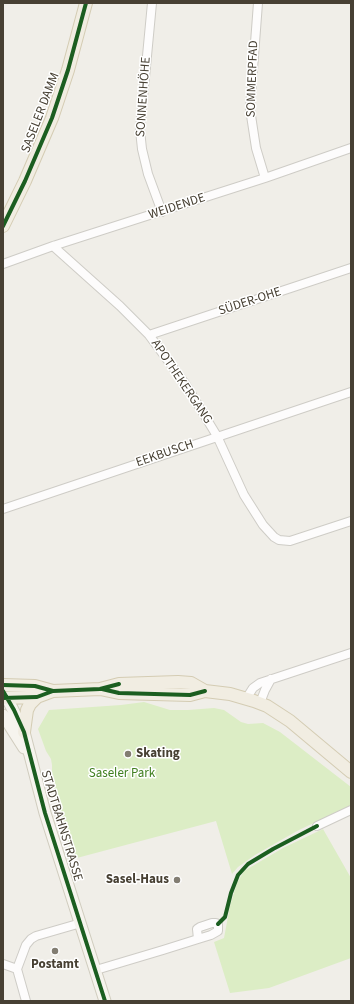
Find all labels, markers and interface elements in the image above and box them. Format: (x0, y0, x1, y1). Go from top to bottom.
street label: SOMMERPFAD (244, 40, 262, 118)
street label: SONNENHÖHE (133, 57, 155, 137)
street label: SASELER DAMM (19, 71, 63, 155)
street label: WEIDENDE (147, 191, 207, 223)
street label: SÜDER-OHE (217, 285, 283, 319)
street label: APOTHEKERGANG (147, 337, 215, 427)
street label: EEKBUSCH (134, 437, 196, 471)
place label: Skating (136, 746, 180, 762)
marker: Skating (123, 749, 133, 759)
park label: Saseler Park (89, 766, 155, 782)
street label: STADTBAHNSTRASSE (37, 769, 85, 883)
place label: Sasel-Haus (106, 872, 169, 888)
marker: Sasel-Haus (172, 875, 182, 885)
marker: Postamt (50, 946, 60, 956)
place label: Postamt (31, 957, 79, 973)

